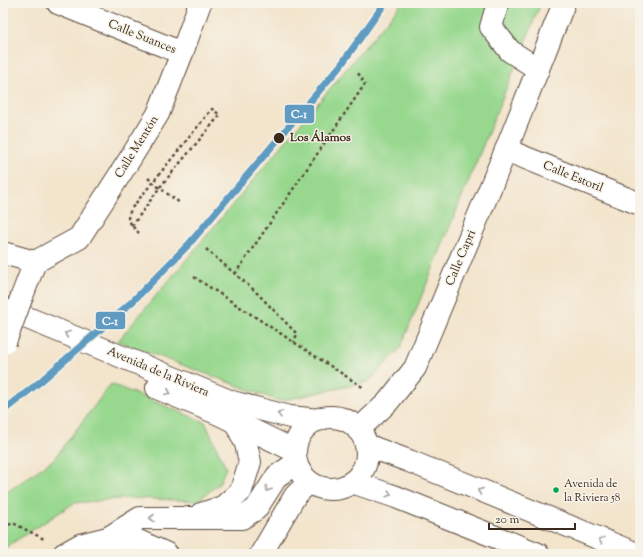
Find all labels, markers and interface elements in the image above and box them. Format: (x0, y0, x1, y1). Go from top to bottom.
street label: Calle Suances (105, 15, 179, 59)
line badge: C-1 (284, 104, 315, 124)
text: C-1 (291, 107, 307, 123)
street label: Calle Mentón (111, 112, 163, 182)
place label: Los Álamos (289, 129, 351, 147)
marker: Los Álamos (272, 131, 286, 145)
street label: Calle Estoril (540, 157, 606, 198)
street label: Calle Capri (441, 227, 481, 289)
line badge: C-1 (95, 311, 126, 330)
text: C-1 (102, 314, 118, 330)
one-way arrow (64, 331, 72, 339)
street label: Avenida de la Riviera (104, 342, 212, 402)
one-way arrow (164, 388, 171, 396)
one-way arrow (277, 411, 283, 419)
place label: Avenida de la Riviera 58 (564, 476, 621, 506)
one-way arrow (266, 485, 273, 492)
marker: Avenida de la Riviera 58 (551, 485, 561, 495)
one-way arrow (477, 487, 484, 495)
one-way arrow (385, 490, 392, 498)
scale bar (489, 505, 575, 531)
text: 20 m (495, 511, 520, 529)
one-way arrow (149, 514, 155, 522)
one-way arrow (597, 536, 604, 544)

